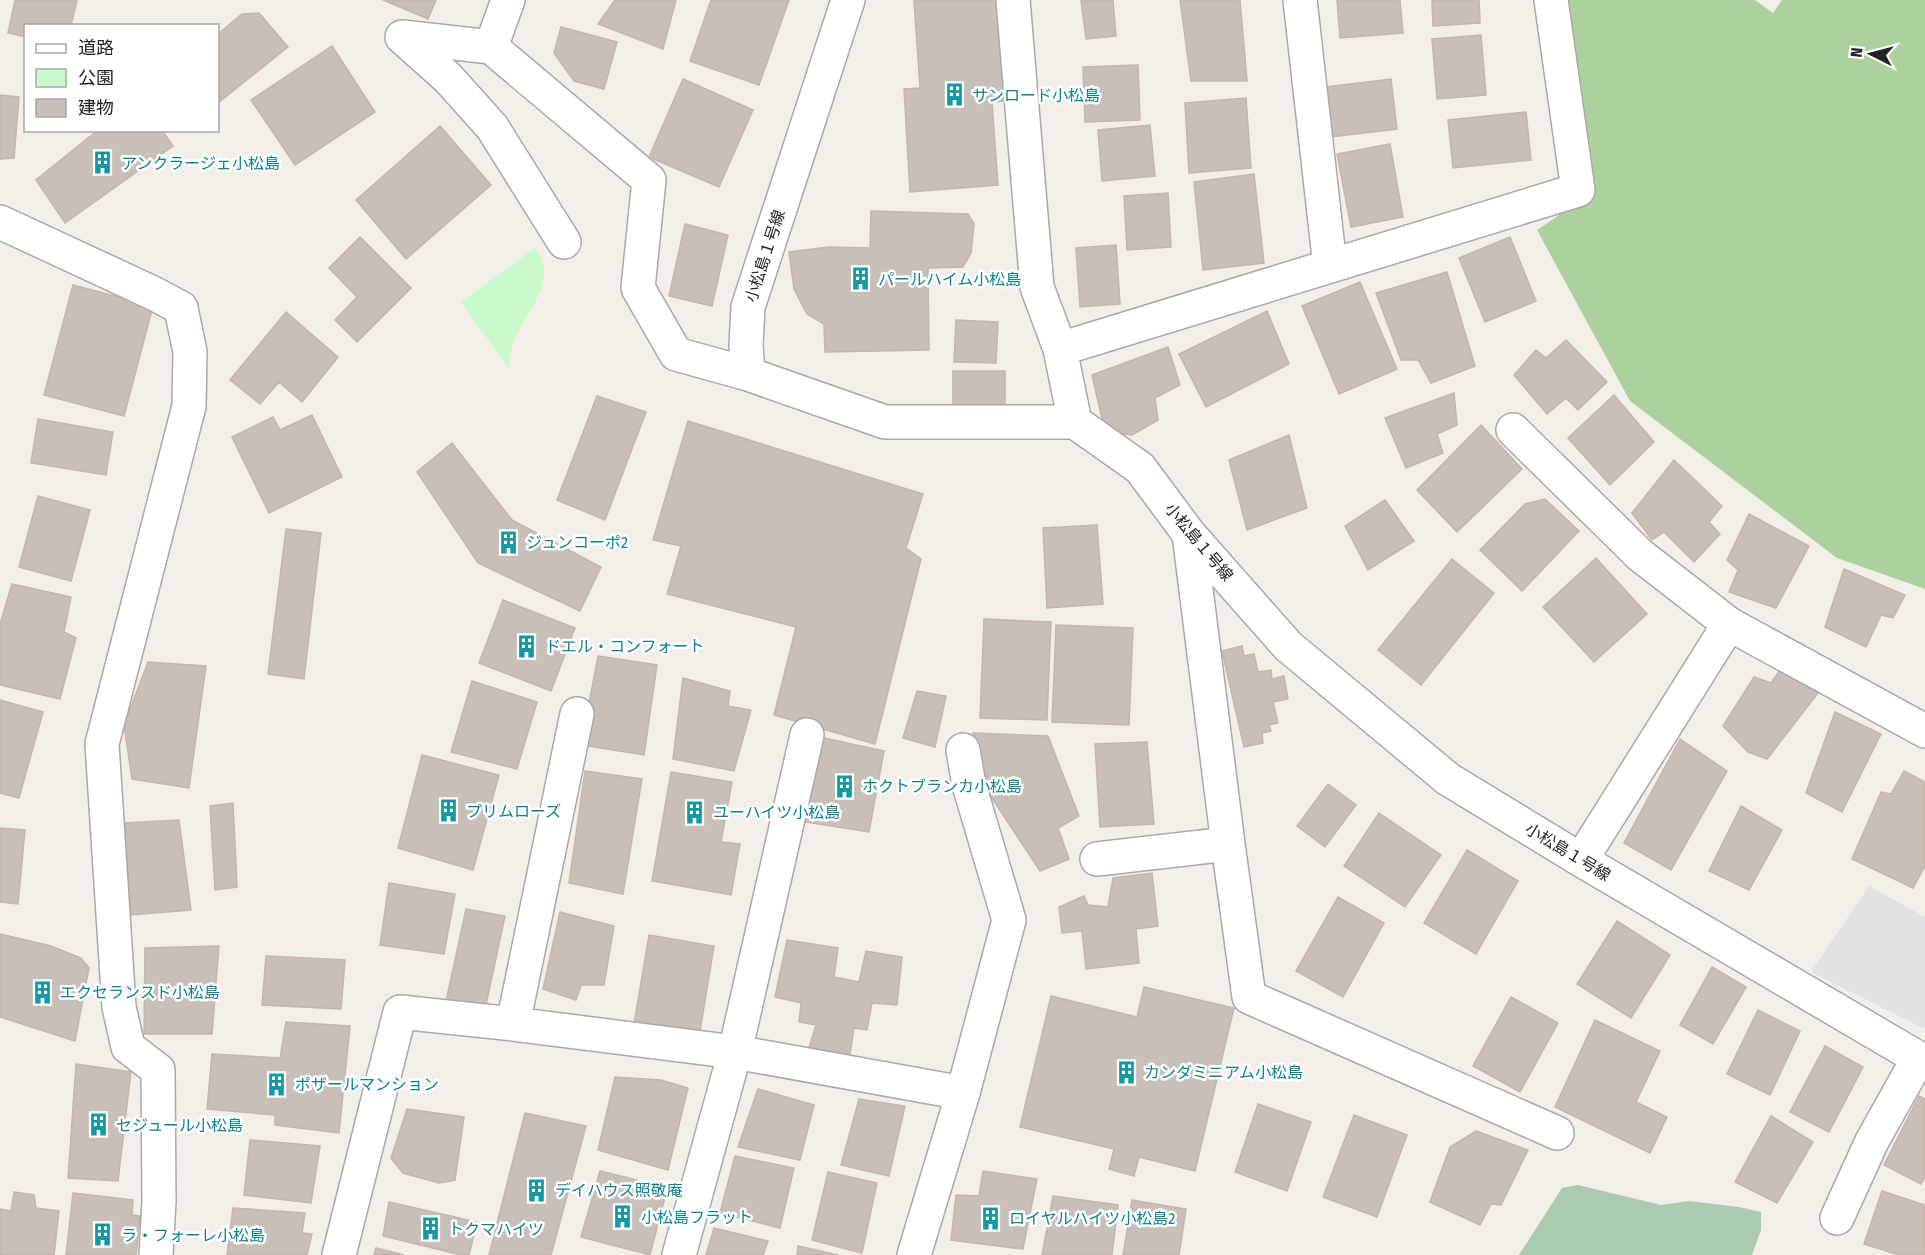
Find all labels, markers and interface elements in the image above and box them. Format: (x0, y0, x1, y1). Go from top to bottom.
legend (24, 24, 219, 132)
north arrow (1841, 24, 1901, 84)
text: 道路 (78, 37, 114, 59)
text: N (1847, 47, 1867, 58)
text: 公園 (78, 67, 114, 89)
building icon: サンロード小松島 (941, 82, 967, 108)
place label: サンロード小松島 (972, 86, 1100, 105)
text: 建物 (78, 97, 114, 119)
building icon: アンクラージェ小松島 (90, 150, 116, 176)
place label: アンクラージェ小松島 (121, 154, 280, 173)
street label: 小松島１号線 (741, 207, 789, 305)
building icon: パールハイム小松島 (847, 266, 873, 292)
place label: パールハイム小松島 (878, 270, 1021, 289)
street label: 小松島１号線 (1161, 499, 1237, 585)
building icon: ジュンコーポ2 (495, 529, 521, 555)
place label: ジュンコーポ2 (526, 533, 628, 552)
building icon: ドエル・コンフォート (514, 633, 540, 659)
place label: ドエル・コンフォート (545, 637, 705, 656)
building icon: ホクトブランカ小松島 (831, 773, 857, 799)
place label: ホクトブランカ小松島 (862, 777, 1022, 796)
building icon: プリムローズ (435, 798, 461, 824)
building icon: ユーハイツ小松島 (682, 799, 708, 825)
place label: プリムローズ (466, 802, 561, 821)
place label: ユーハイツ小松島 (713, 803, 840, 822)
street label: 小松島１号線 (1522, 819, 1614, 885)
building icon: エクセランスド小松島 (29, 979, 55, 1005)
place label: エクセランスド小松島 (60, 983, 220, 1002)
building icon: カンダミニアム小松島 (1113, 1059, 1139, 1085)
place label: カンダミニアム小松島 (1144, 1063, 1303, 1082)
building icon: ポザールマンション (264, 1071, 290, 1097)
place label: ポザールマンション (295, 1075, 439, 1094)
building icon: セジュール小松島 (85, 1112, 111, 1138)
place label: セジュール小松島 (116, 1116, 243, 1135)
building icon: デイハウス照敬庵 (524, 1177, 550, 1203)
place label: デイハウス照敬庵 (555, 1181, 683, 1200)
building icon: 小松島フラット (610, 1204, 636, 1230)
building icon: ロイヤルハイツ小松島2 (978, 1205, 1004, 1231)
place label: 小松島フラット (641, 1208, 753, 1227)
place label: ロイヤルハイツ小松島2 (1009, 1209, 1175, 1228)
building icon: トクマハイツ (417, 1216, 443, 1242)
place label: トクマハイツ (448, 1220, 544, 1239)
building icon: ラ・フォーレ小松島 (90, 1222, 116, 1248)
place label: ラ・フォーレ小松島 (121, 1226, 265, 1245)

